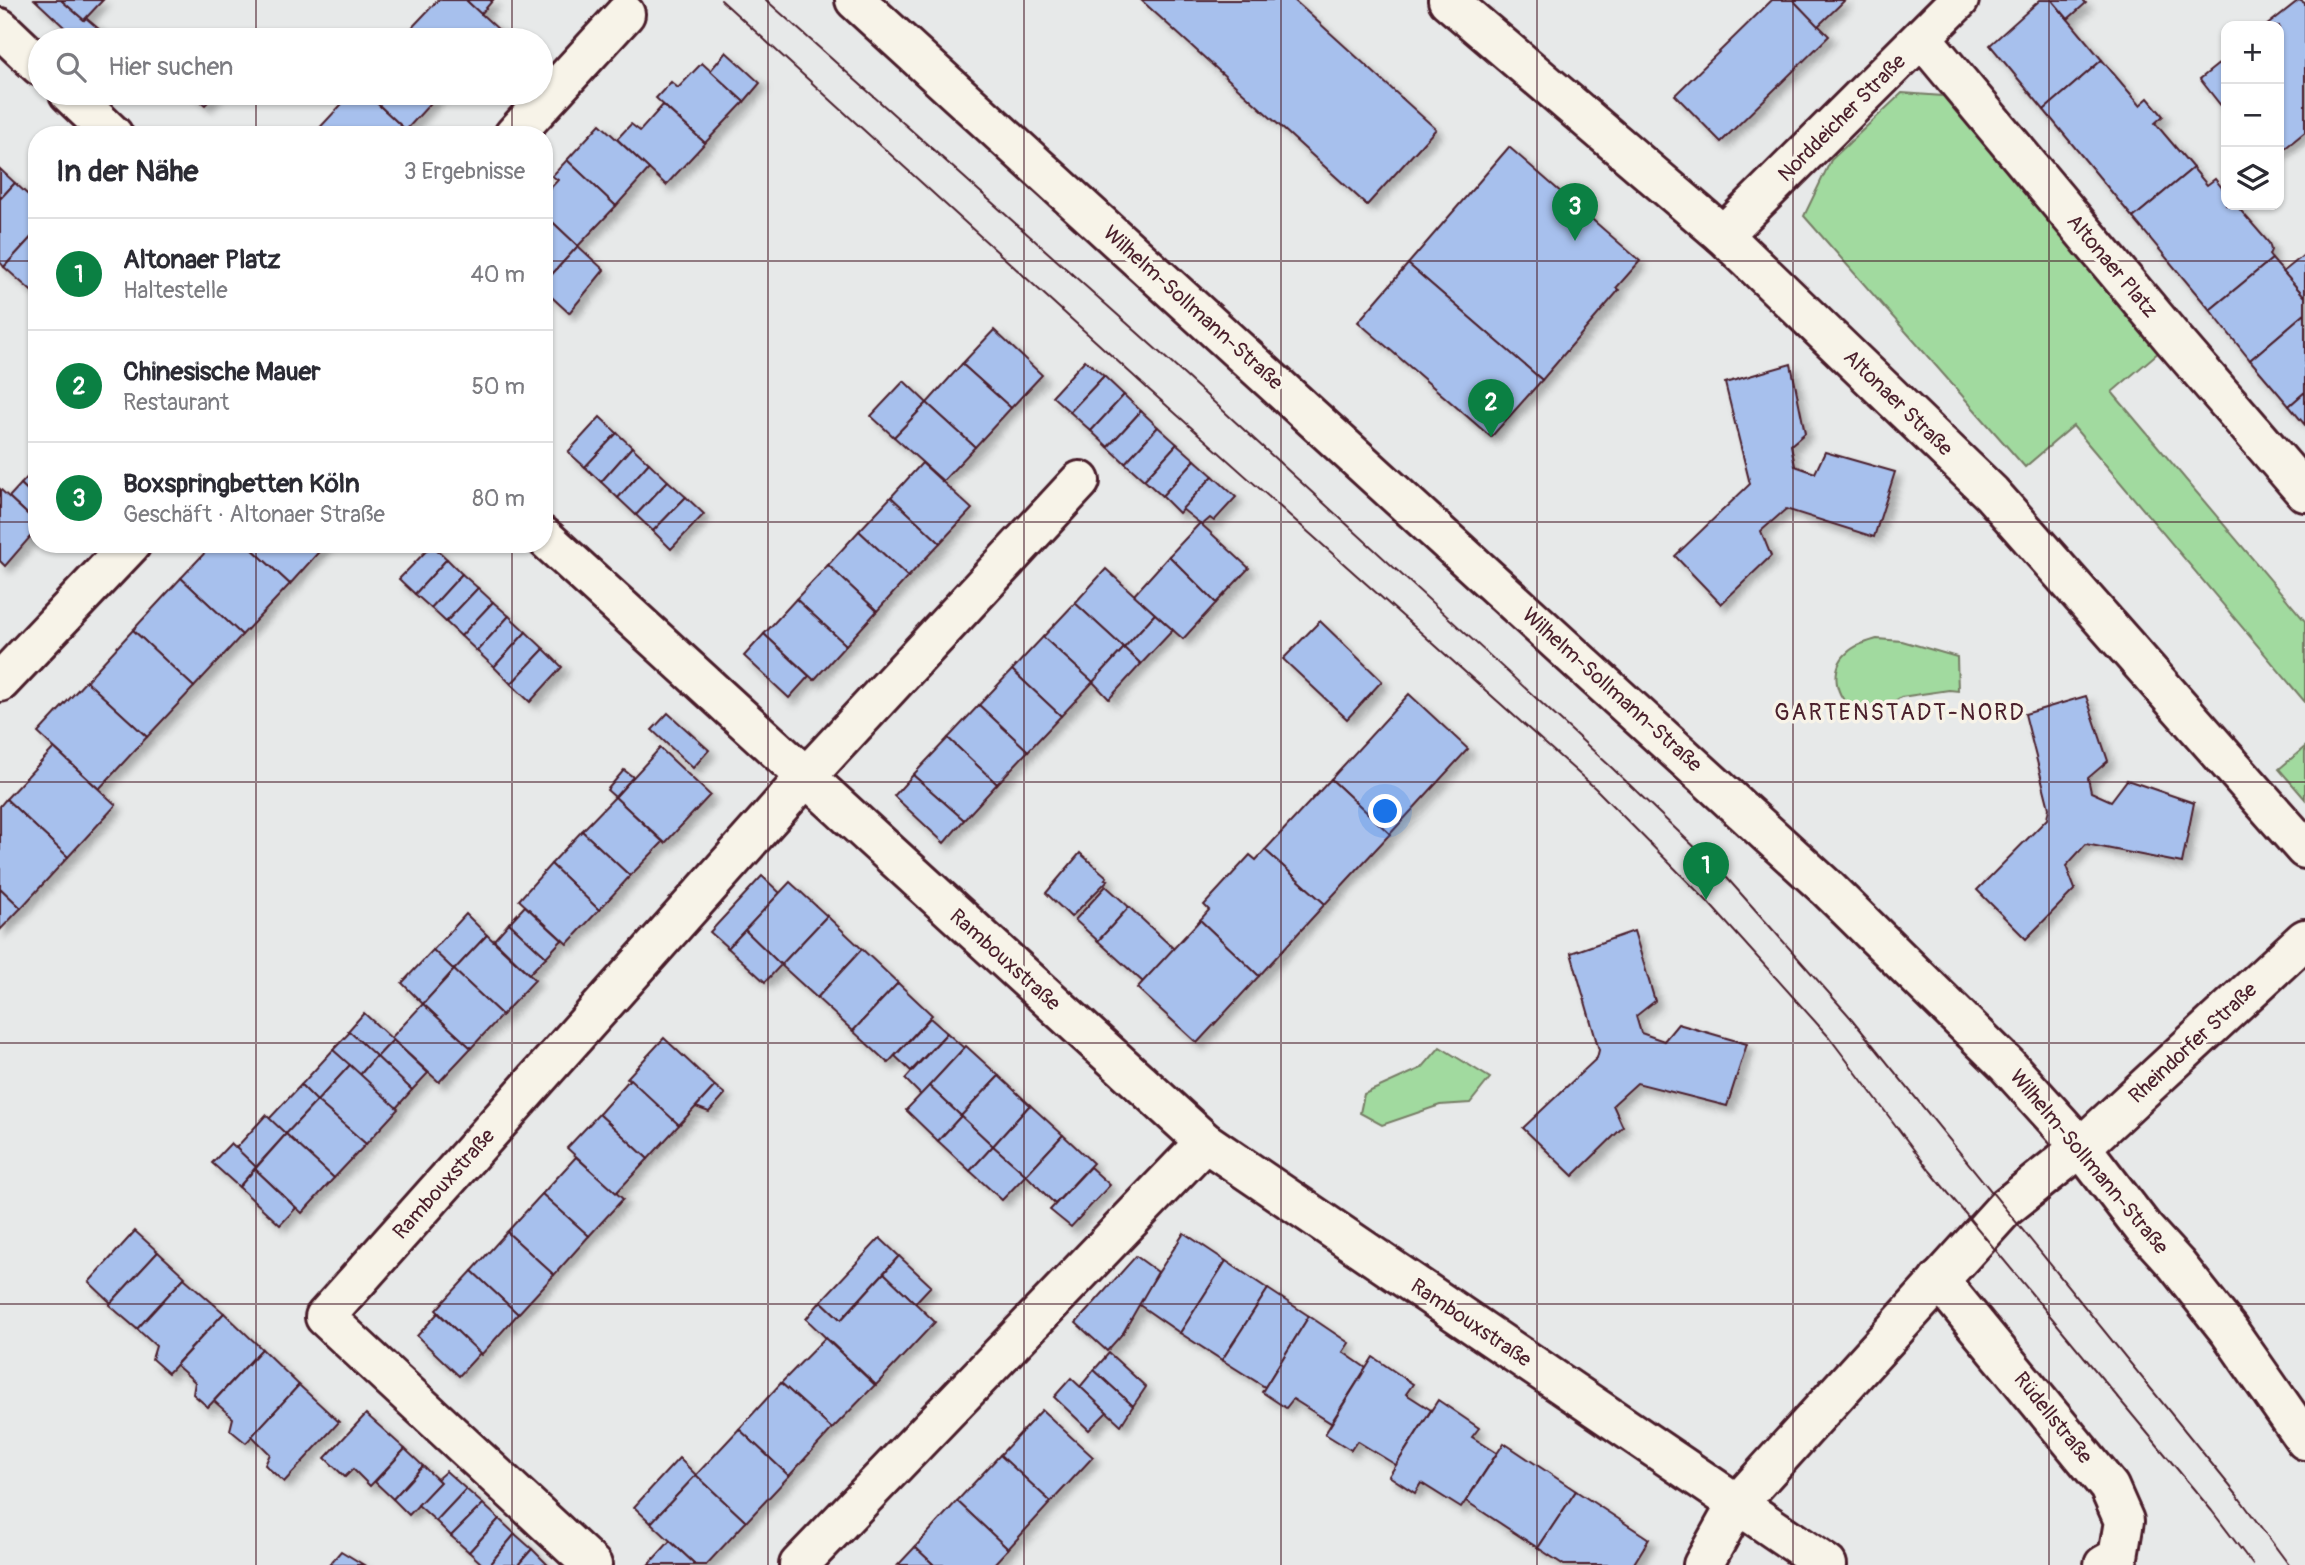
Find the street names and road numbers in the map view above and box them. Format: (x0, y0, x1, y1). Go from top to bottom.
street label: Norddeicher Straße (1772, 48, 1912, 188)
street label: Altonaer Platz (2061, 209, 2163, 323)
street label: Wilhelm-Sollmann-Straße (1097, 220, 1289, 397)
street label: Altonaer Straße (1838, 344, 1959, 462)
street label: Wilhelm-Sollmann-Straße (1516, 602, 1708, 779)
street label: Rambouxstraße (944, 903, 1067, 1017)
street label: Rheindorfer Straße (2123, 976, 2263, 1109)
street label: Wilhelm-Sollmann-Straße (2004, 1064, 2175, 1261)
street label: Rambouxstraße (387, 1122, 501, 1245)
street label: Rambouxstraße (1405, 1273, 1537, 1374)
street label: Rüdellstraße (2008, 1366, 2099, 1470)

